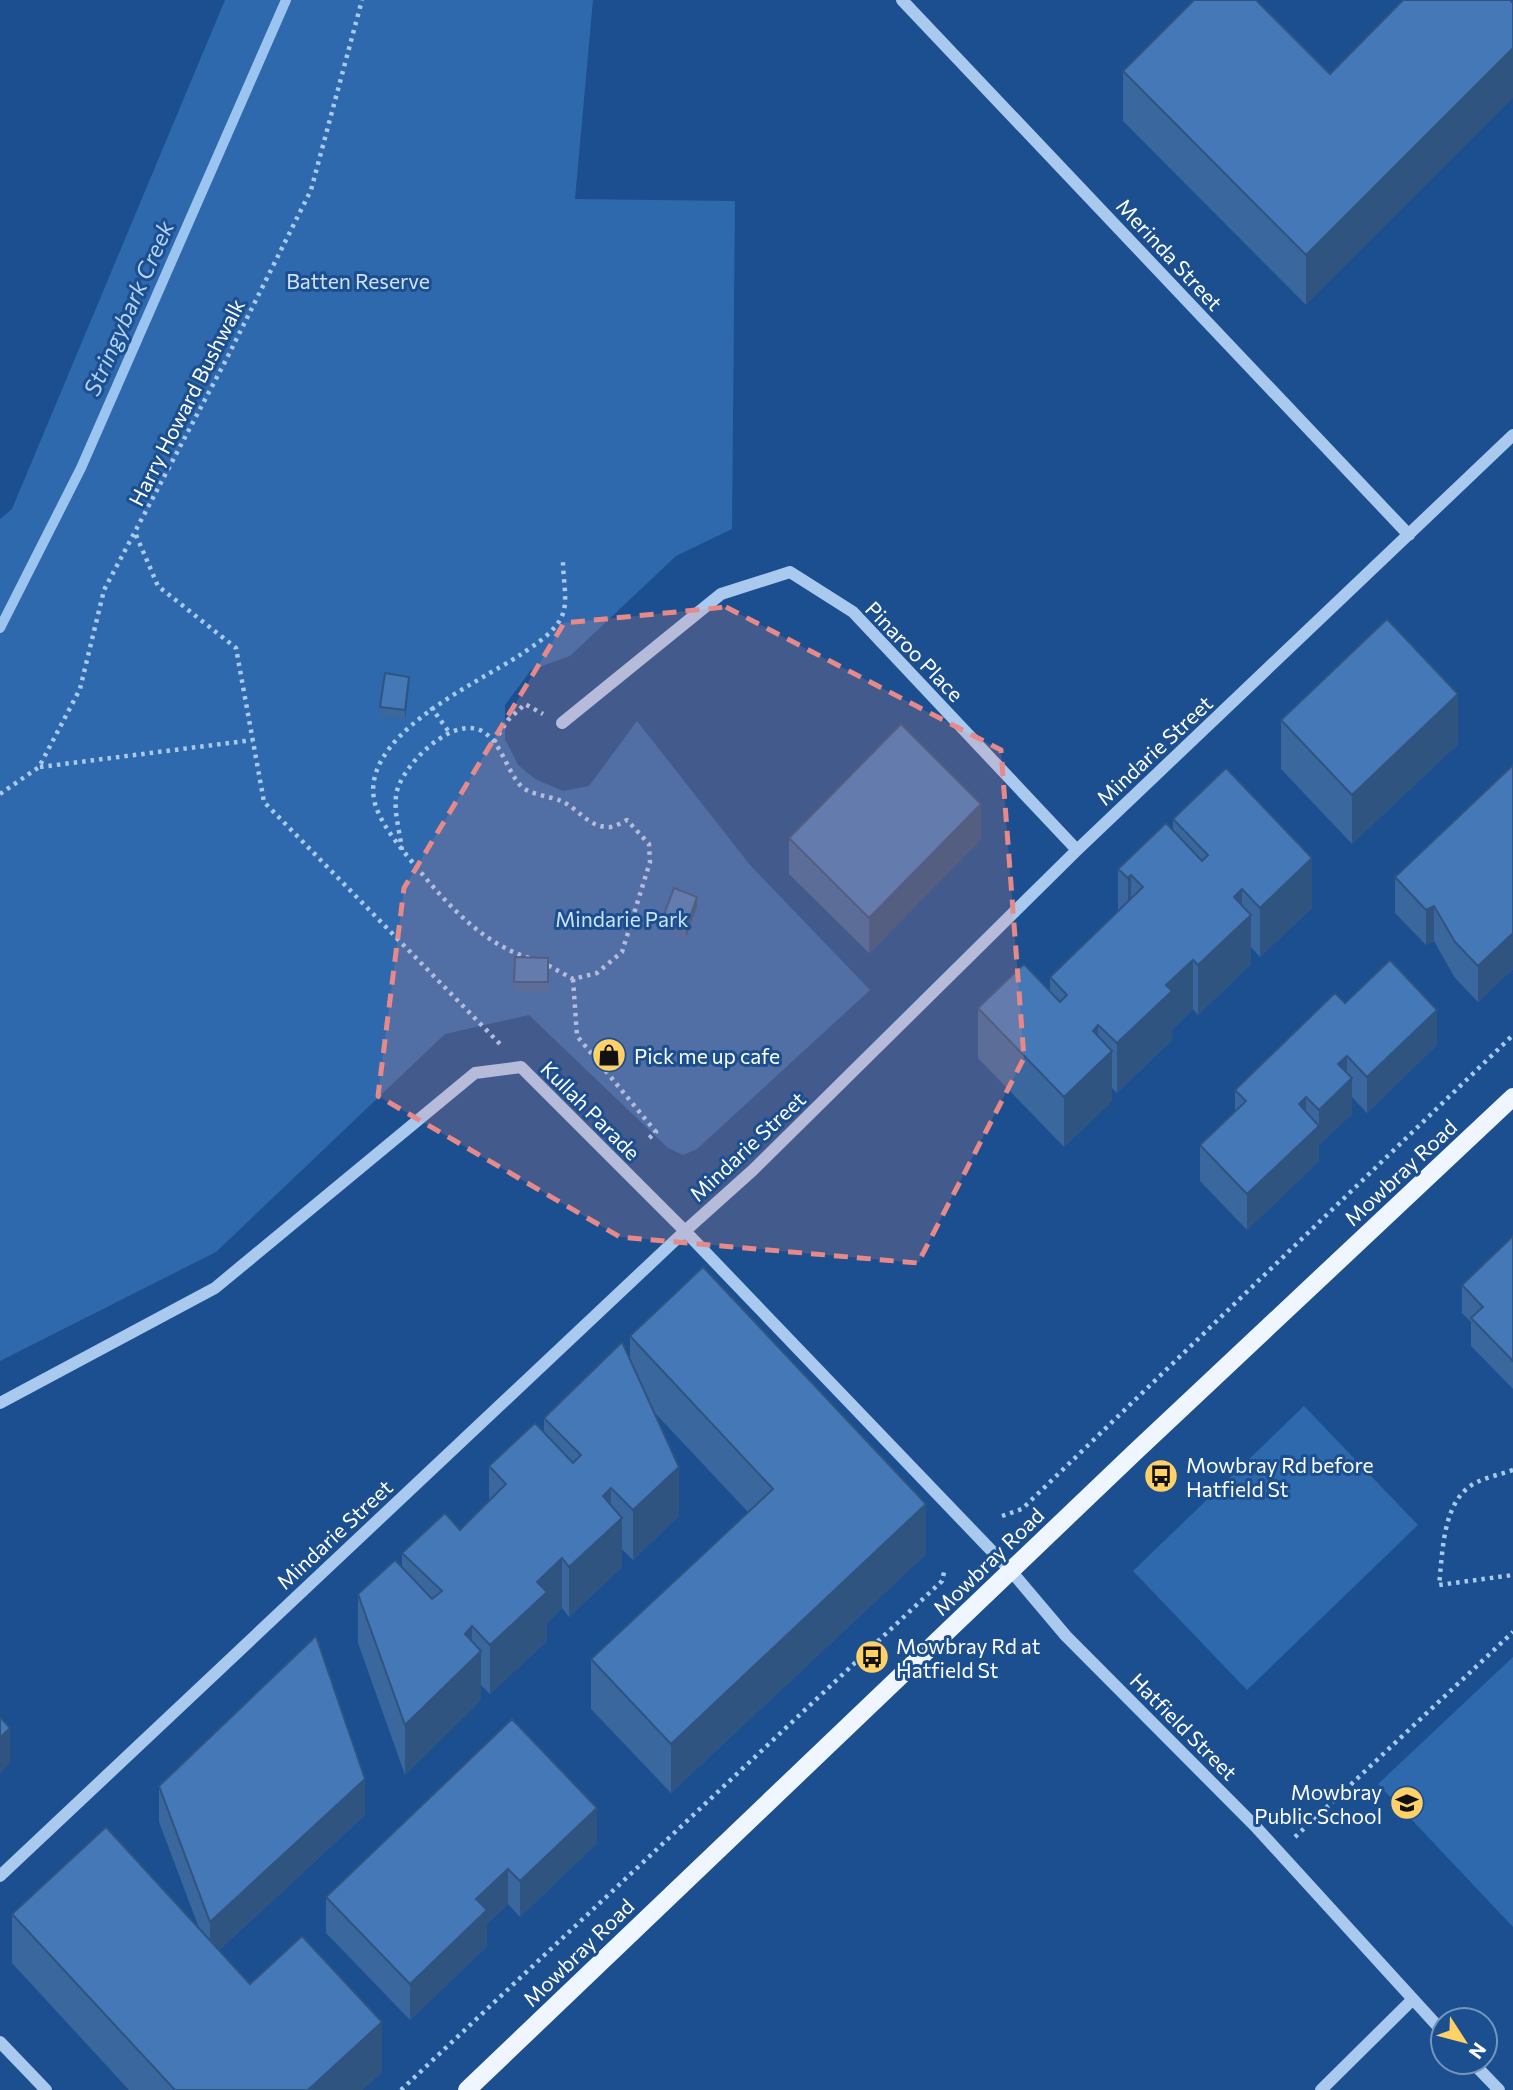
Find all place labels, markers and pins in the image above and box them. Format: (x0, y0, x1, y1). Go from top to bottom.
shop icon: Pick me up cafe (590, 1036, 628, 1074)
place label: Pick me up cafe (634, 1043, 780, 1068)
place label: Mowbray Rd before Hatfield St (1186, 1452, 1374, 1501)
bus stop icon: Mowbray Rd before Hatfield St (1142, 1457, 1180, 1495)
place label: Mowbray Rd at Hatfield St (896, 1633, 1040, 1682)
bus stop icon: Mowbray Rd at Hatfield St (853, 1638, 891, 1676)
place label: Mowbray Public School (1254, 1779, 1382, 1828)
school or university icon: Mowbray Public School (1388, 1784, 1426, 1822)

